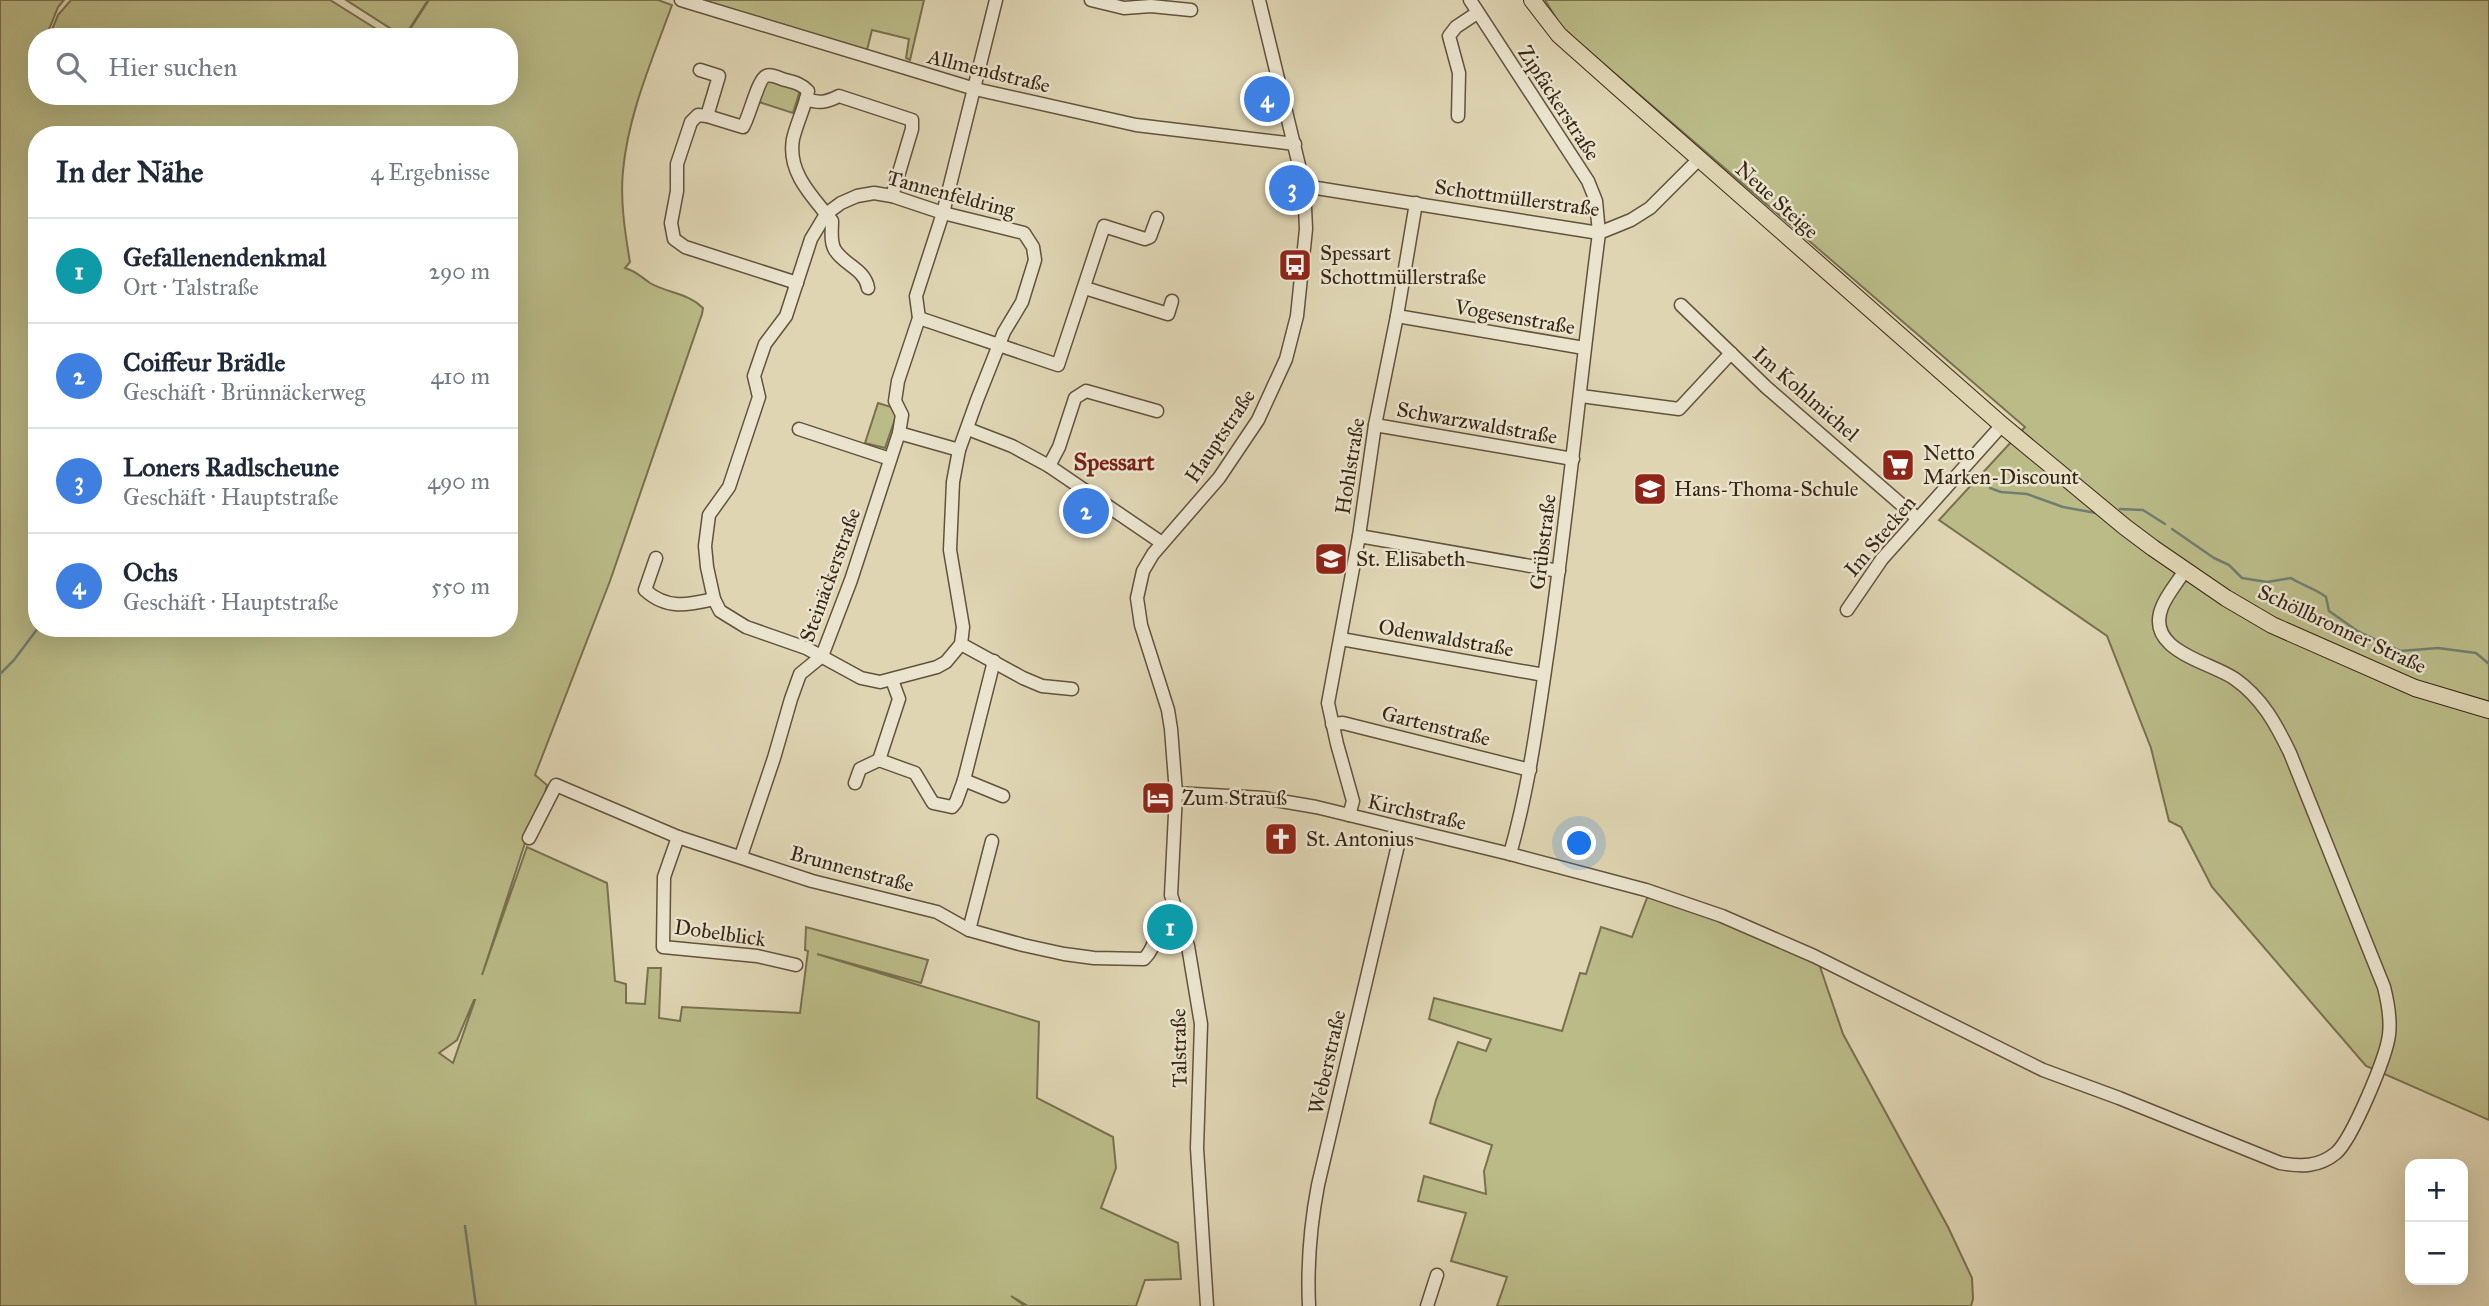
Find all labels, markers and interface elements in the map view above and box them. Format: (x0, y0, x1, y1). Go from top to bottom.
search box (28, 28, 518, 105)
street label: Zipfäckerstraße (1512, 41, 1606, 166)
street label: Allmendstraße (924, 43, 1053, 99)
icon: search (52, 48, 90, 86)
text: Hier suchen (108, 51, 237, 83)
pin: 4 (1244, 73, 1290, 125)
text: In der Nähe (56, 154, 204, 190)
street label: Neue Steige (1730, 156, 1824, 244)
text: 4 Ergebnisse (371, 158, 490, 186)
pin: 3 (1269, 162, 1315, 214)
street label: Tannenfeldring (884, 164, 1018, 224)
street label: Schottmüllerstraße (1433, 174, 1601, 222)
place label: Spessart Schottmüllerstraße (1320, 240, 1486, 290)
text: Gefallenendenkmal (123, 241, 326, 273)
bus stop icon: Spessart Schottmüllerstraße (1276, 246, 1314, 284)
text: 1 (74, 257, 84, 285)
text: 290 m (429, 257, 490, 285)
text: Ort · Talstraße (123, 273, 259, 301)
street label: Vogesenstraße (1452, 293, 1577, 340)
street label: Im Kohlmichel (1748, 341, 1865, 447)
text: Coiffeur Brädle (123, 346, 285, 378)
text: 2 (73, 362, 85, 390)
text: 410 m (431, 362, 490, 390)
text: Geschäft · Brünnäckerweg (123, 378, 365, 406)
street label: Hauptstraße (1179, 384, 1261, 488)
street label: Schwarzwaldstraße (1395, 396, 1560, 450)
street label: Hohlstraße (1330, 416, 1370, 516)
place label: Netto Marken-Discount (1923, 440, 2080, 490)
supermarket icon: Netto Marken-Discount (1879, 446, 1917, 484)
district label: Spessart (1074, 447, 1155, 477)
text: Loners Radlscheune (123, 451, 339, 483)
text: 3 (74, 467, 84, 495)
text: 490 m (427, 467, 490, 495)
school or university icon: Hans-Thoma-Schule (1631, 470, 1669, 508)
place label: Hans-Thoma-Schule (1674, 476, 1859, 502)
text: Geschäft · Hauptstraße (123, 483, 339, 511)
pin: 2 (1063, 485, 1109, 537)
street label: Im Stecken (1839, 490, 1921, 582)
street label: Grübstraße (1524, 492, 1562, 591)
street label: Steinäckerstraße (794, 504, 866, 646)
school or university icon: St. Elisabeth (1312, 540, 1350, 578)
place label: St. Elisabeth (1356, 546, 1466, 572)
text: Ochs (123, 556, 178, 588)
text: 4 (73, 572, 85, 600)
text: 550 m (431, 572, 490, 600)
street label: Schöllbronner Straße (2254, 579, 2431, 680)
text: Geschäft · Hauptstraße (123, 588, 339, 616)
street label: Odenwaldstraße (1376, 613, 1516, 663)
street label: Gartenstraße (1379, 700, 1493, 752)
hotel icon: Zum Strauß (1139, 779, 1177, 817)
place label: Zum Strauß (1182, 785, 1287, 811)
street label: Kirchstraße (1365, 788, 1469, 836)
church icon: St. Antonius (1262, 820, 1300, 858)
place label: St. Antonius (1306, 826, 1414, 852)
your location (1562, 826, 1596, 860)
street label: Brunnenstraße (787, 840, 917, 898)
pin: 1 (1147, 901, 1193, 953)
street label: Dobelblick (673, 914, 768, 952)
street label: Weberstraße (1302, 1007, 1352, 1117)
street label: Talstraße (1165, 1008, 1193, 1088)
map controls (2405, 1159, 2468, 1285)
button: + (2405, 1159, 2468, 1222)
button: − (2405, 1222, 2468, 1285)

